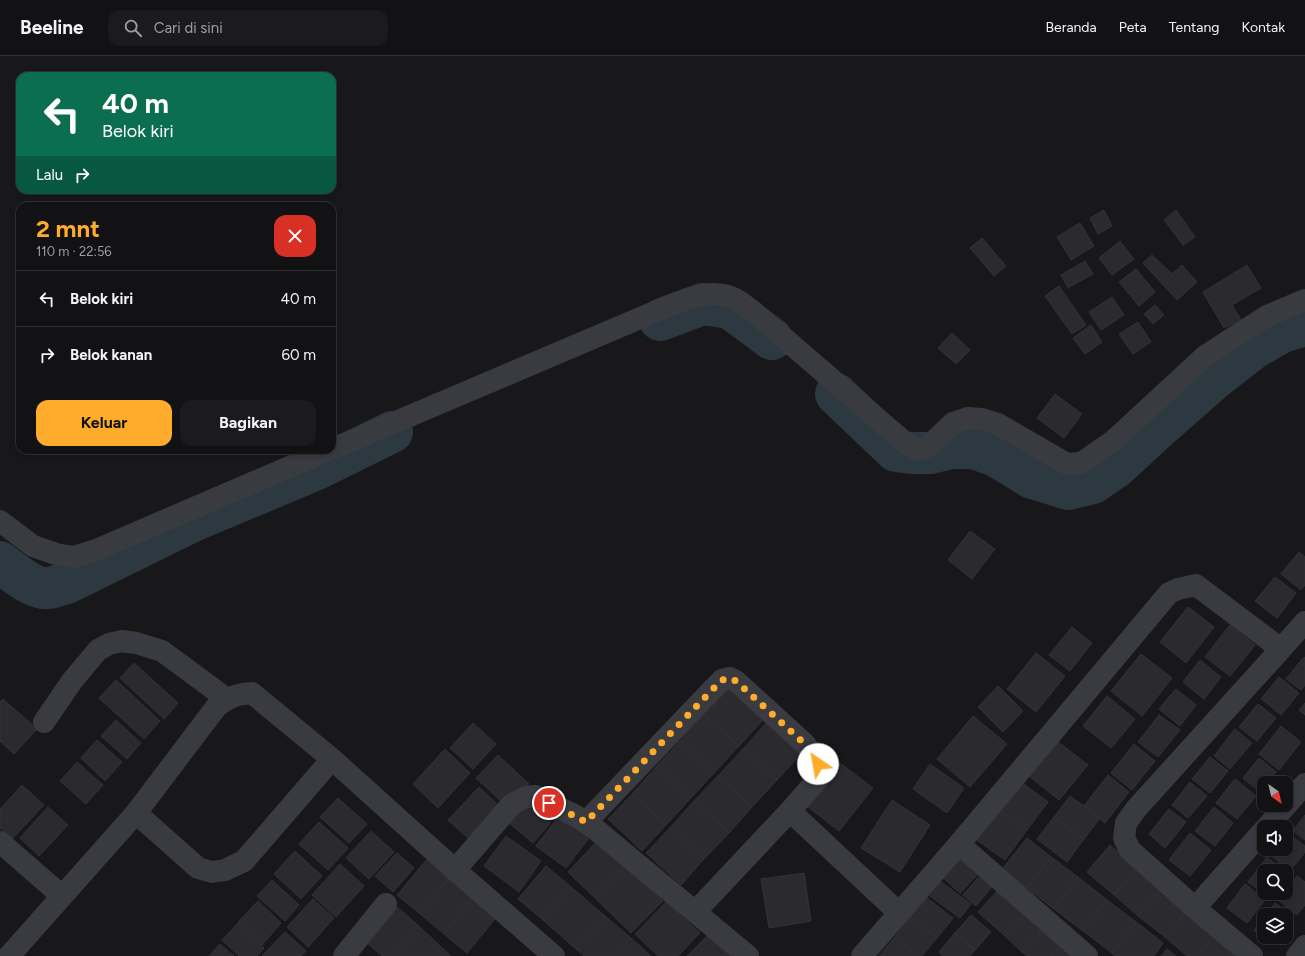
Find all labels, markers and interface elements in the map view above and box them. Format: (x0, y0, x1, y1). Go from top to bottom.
search box (108, 10, 388, 46)
text: Beeline (20, 16, 84, 39)
icon: search (122, 17, 144, 39)
text: Cari di sini (154, 19, 223, 37)
text: Beranda (1045, 19, 1097, 36)
text: Peta (1119, 19, 1147, 36)
text: Tentang (1169, 19, 1219, 36)
text: Kontak (1241, 19, 1285, 36)
text: 40 m (102, 86, 169, 120)
icon: left (36, 88, 88, 140)
text: Belok kiri (102, 120, 174, 142)
icon: right (71, 164, 93, 186)
text: Lalu (36, 166, 63, 184)
text: 2 mnt (36, 214, 100, 243)
button: close (274, 215, 316, 257)
text: 110 m · 22:56 (36, 244, 112, 259)
icon: left (36, 288, 58, 310)
text: Belok kiri (70, 290, 133, 308)
text: 40 m (281, 290, 316, 308)
icon: right (36, 344, 58, 366)
text: Belok kanan (70, 346, 152, 364)
text: 60 m (281, 346, 316, 364)
button: Keluar (36, 400, 172, 446)
button: Bagikan (180, 400, 316, 446)
position arrow (797, 743, 839, 785)
north arrow (1257, 776, 1293, 812)
map controls (1257, 776, 1293, 944)
pin (532, 786, 566, 820)
icon: arrive (538, 792, 560, 814)
button: sound (1257, 820, 1293, 856)
button: search (1257, 864, 1293, 900)
button: layers (1257, 908, 1293, 944)

